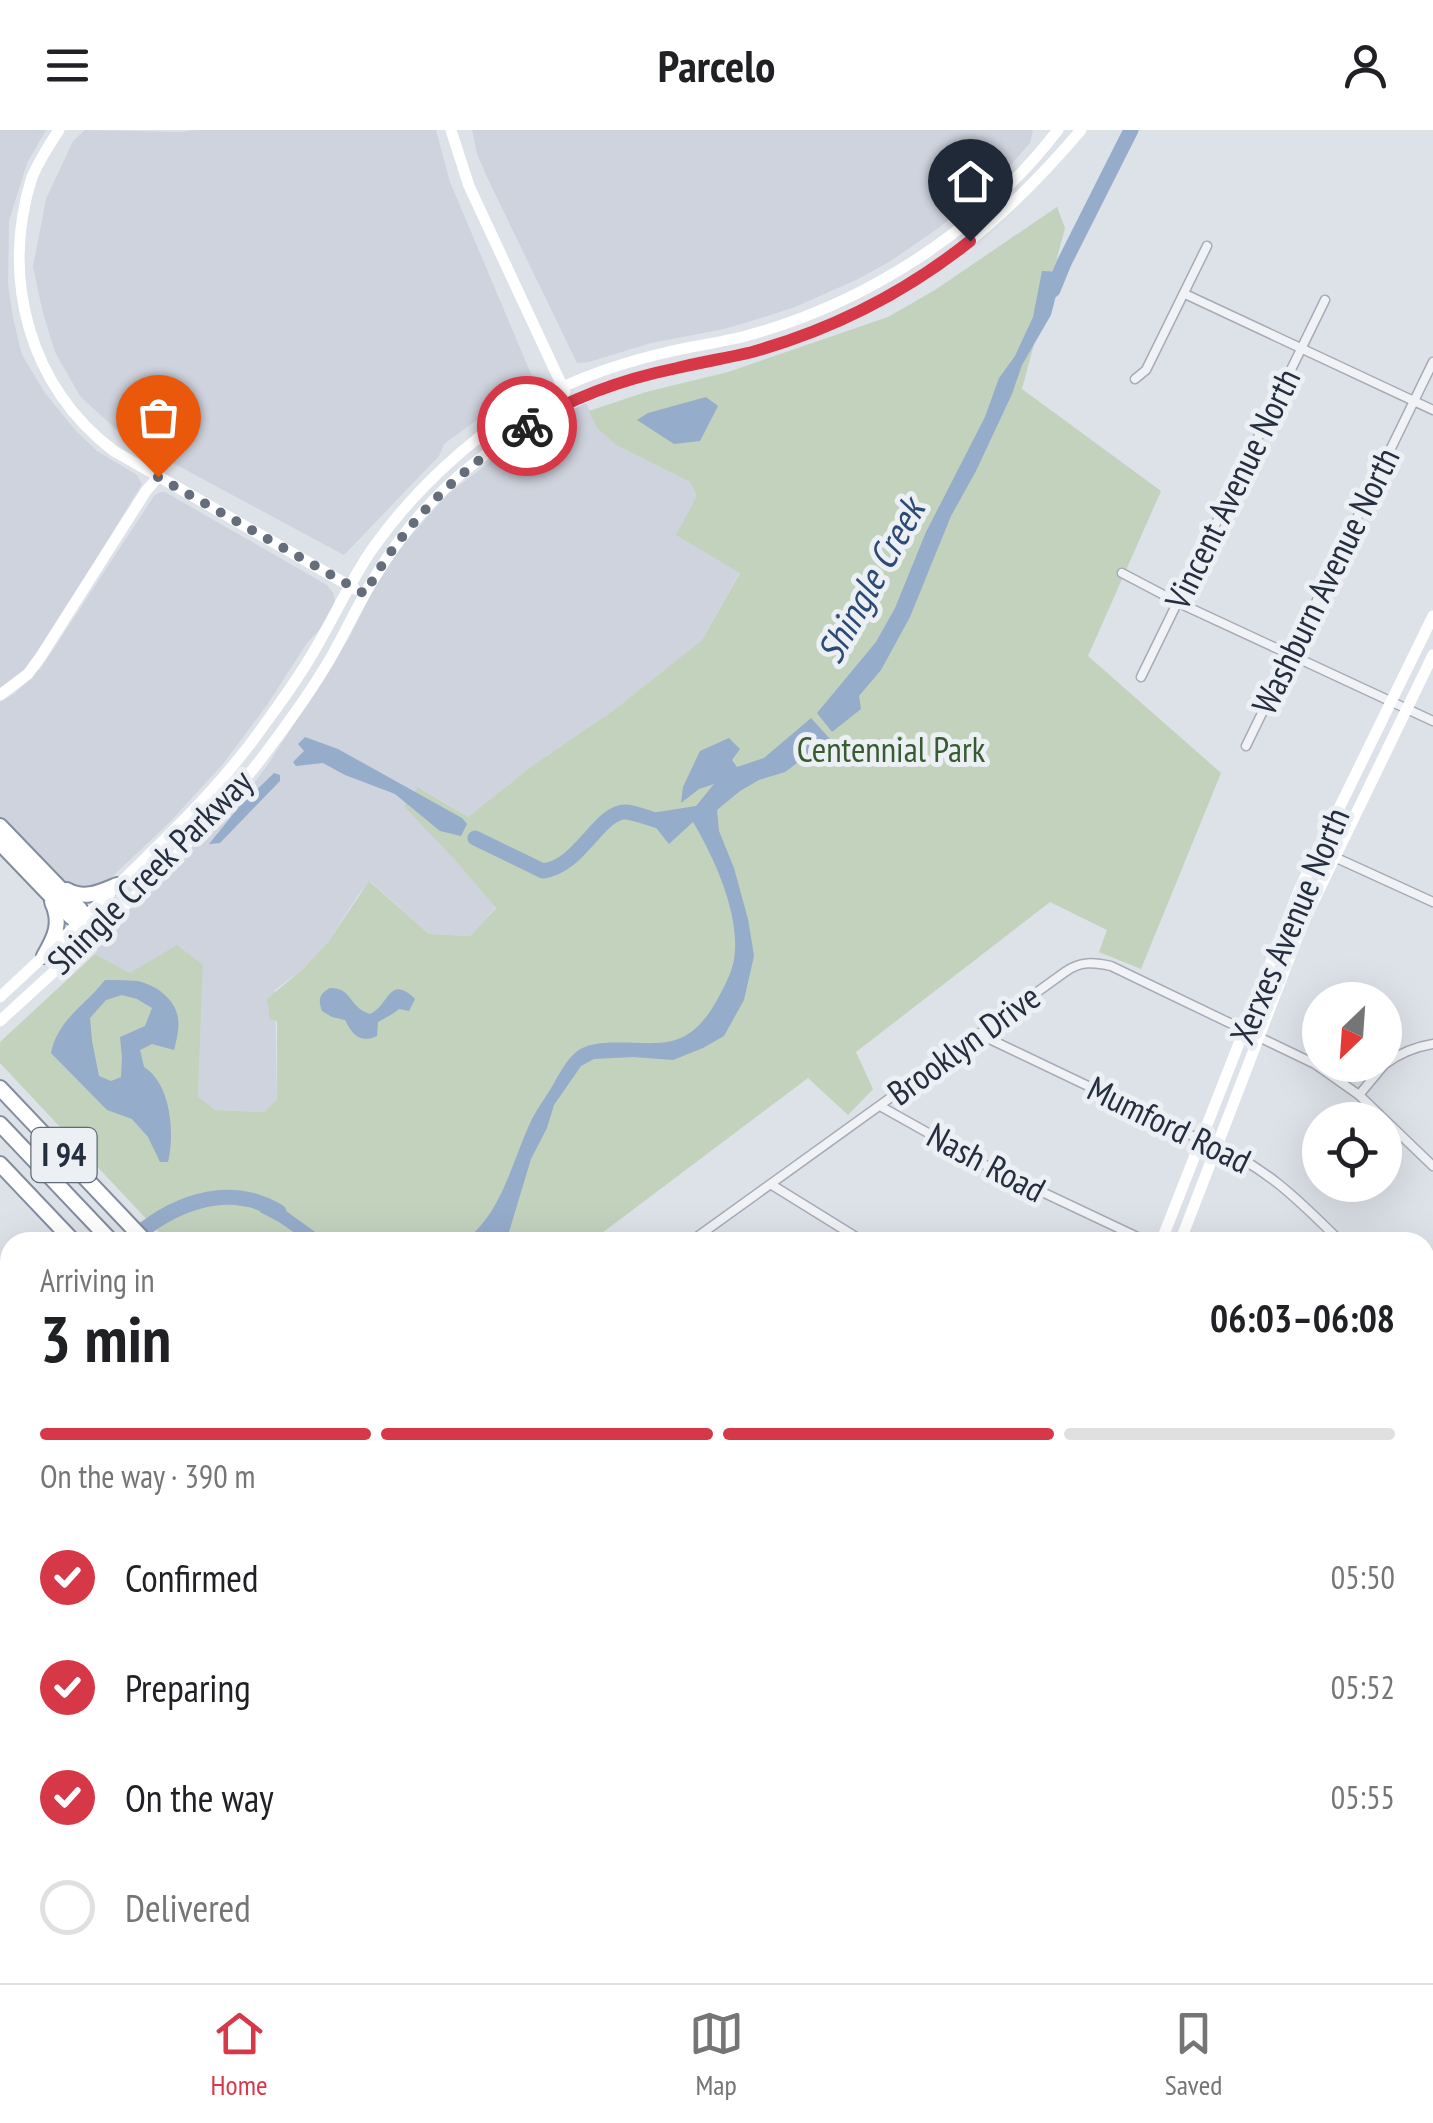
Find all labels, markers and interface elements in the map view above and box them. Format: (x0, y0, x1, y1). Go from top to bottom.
text: Parcelo (658, 36, 775, 94)
icon: menu (40, 38, 95, 93)
icon: person (1338, 38, 1393, 93)
pin (928, 139, 1013, 242)
icon: home (943, 154, 998, 209)
street label: Vincent Avenue North (1153, 361, 1310, 617)
pin (116, 375, 201, 478)
courier (477, 376, 577, 476)
icon: bag (131, 390, 186, 445)
icon: bike (500, 399, 555, 454)
street label: Washburn Avenue North (1241, 440, 1409, 721)
water label: Shingle Creek (805, 486, 937, 671)
park label: Centennial Park (797, 726, 986, 772)
street label: Shingle Creek Parkway (37, 758, 262, 984)
street label: Xerxes Avenue North (1219, 801, 1359, 1051)
street label: Brooklyn Drive (878, 973, 1049, 1115)
north arrow (1302, 982, 1402, 1082)
map controls (1302, 982, 1402, 1202)
street label: Mumford Road (1080, 1065, 1259, 1183)
button: locate (1302, 1102, 1402, 1202)
street label: Nash Road (920, 1112, 1053, 1212)
road number: I 94 (32, 1128, 96, 1182)
text: Arriving in (40, 1259, 155, 1301)
text: 06:03–06:08 (1210, 1293, 1395, 1342)
text: 3 min (40, 1296, 171, 1380)
text: On the way · 390 m (40, 1455, 255, 1497)
icon: check (40, 1550, 95, 1605)
text: Confirmed (125, 1553, 258, 1602)
text: 05:50 (1331, 1556, 1395, 1598)
icon: check (40, 1660, 95, 1715)
text: Preparing (125, 1663, 251, 1712)
text: 05:52 (1331, 1666, 1395, 1708)
icon: check (40, 1770, 95, 1825)
text: On the way (125, 1773, 273, 1822)
text: 05:55 (1331, 1776, 1395, 1818)
text: Delivered (125, 1883, 251, 1932)
tab: Home (211, 2006, 267, 2103)
tab: Map (689, 2006, 744, 2103)
tab: Saved (1165, 2006, 1222, 2103)

